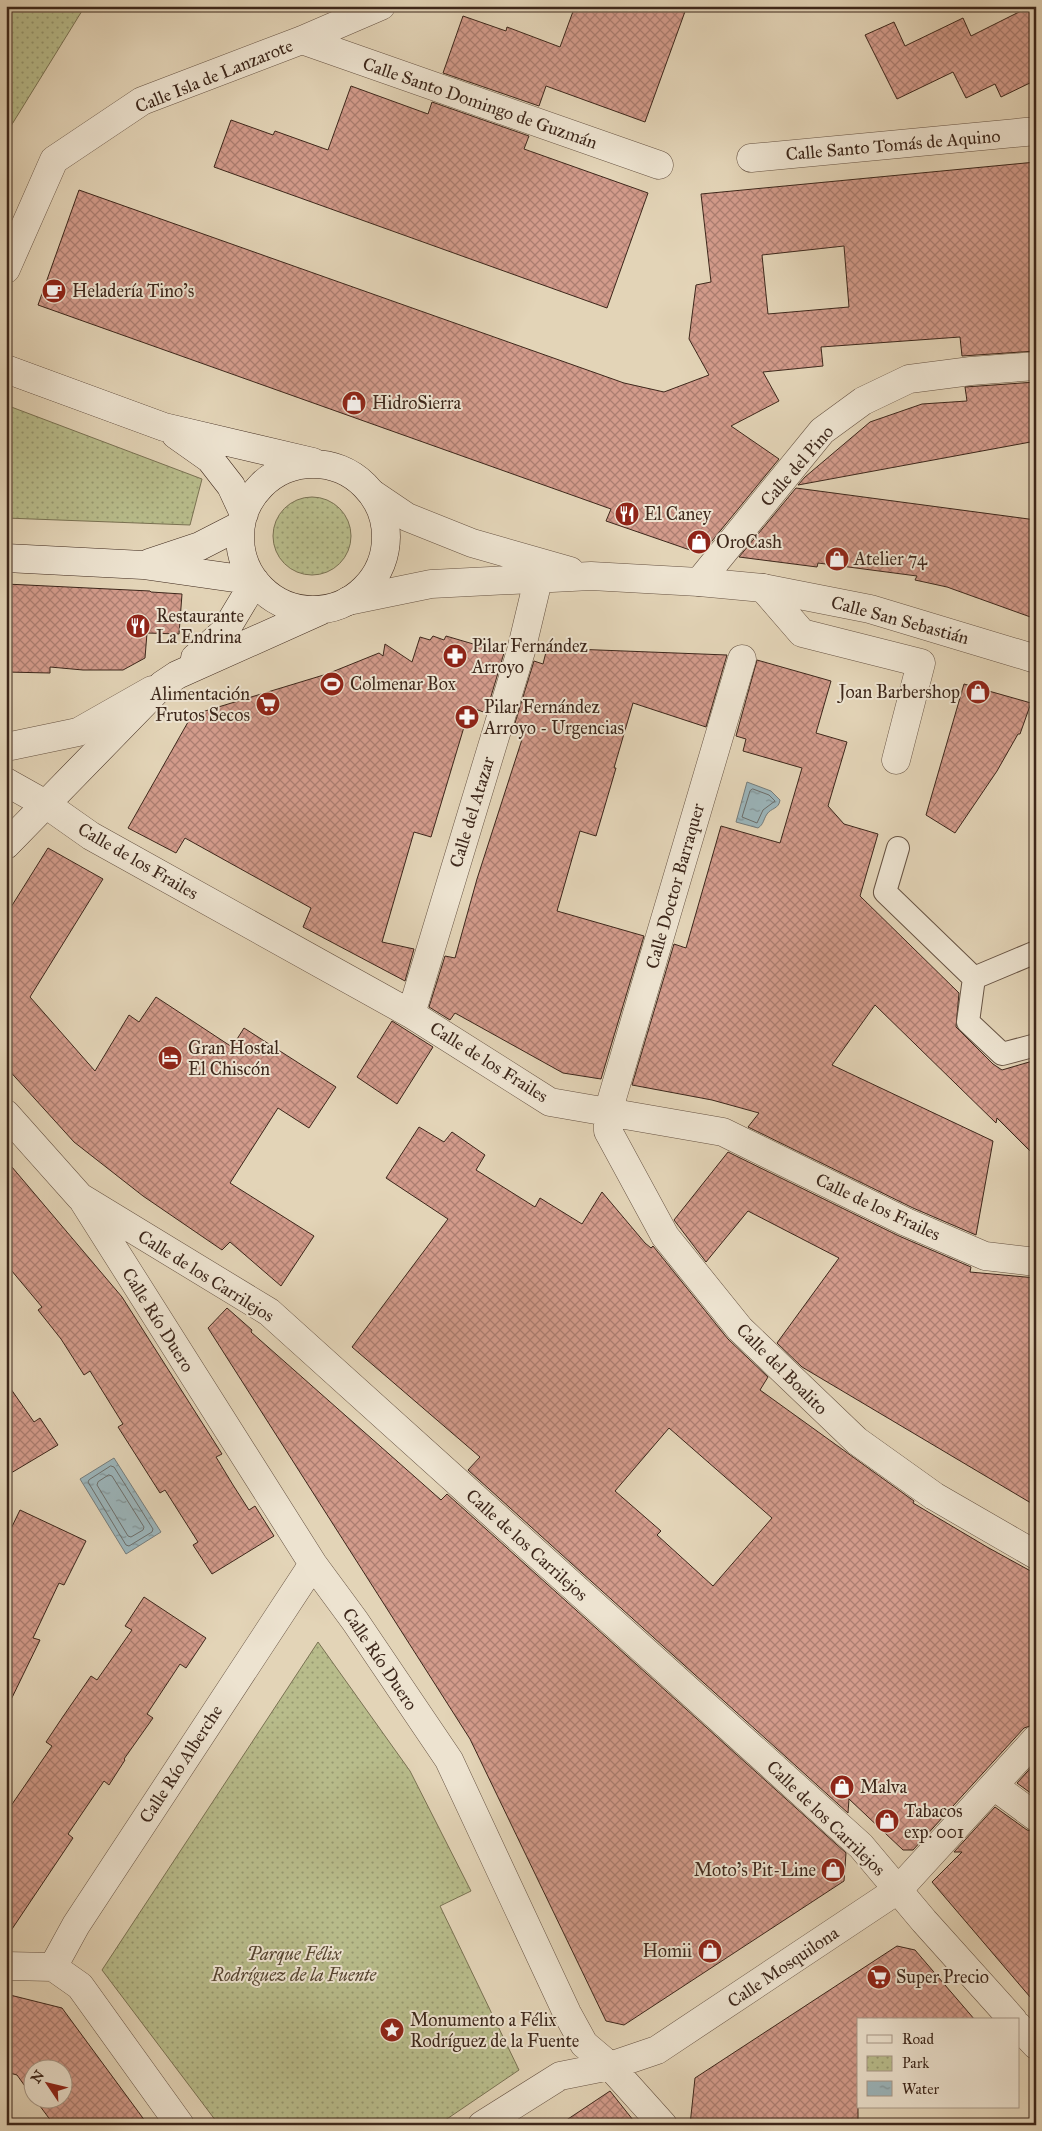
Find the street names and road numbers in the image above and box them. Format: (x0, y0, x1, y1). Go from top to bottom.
street label: Calle Isla de Lanzarote (132, 34, 296, 118)
street label: Calle Santo Domingo de Guzmán (360, 52, 600, 155)
street label: Calle Santo Tomás de Aquino (785, 125, 1001, 166)
street label: Calle del Pino (756, 421, 838, 511)
street label: Calle San Sebastián (829, 591, 972, 649)
street label: Calle del Atazar (445, 754, 499, 870)
street label: Calle Doctor Barraquer (641, 800, 710, 972)
street label: Calle de los Frailes (74, 818, 202, 904)
street label: Calle de los Frailes (426, 1017, 552, 1107)
street label: Calle de los Frailes (812, 1168, 944, 1246)
street label: Calle de los Carrilejos (134, 1225, 278, 1327)
street label: Calle Río Duero (117, 1264, 199, 1376)
street label: Calle del Boalito (732, 1319, 832, 1419)
street label: Calle de los Carrilejos (461, 1484, 593, 1606)
street label: Calle Río Duero (338, 1604, 422, 1714)
street label: Calle Río Alberche (135, 1701, 227, 1827)
street label: Calle de los Carrilejos (762, 1756, 890, 1880)
street label: Calle Mosquilona (723, 1921, 844, 2013)

